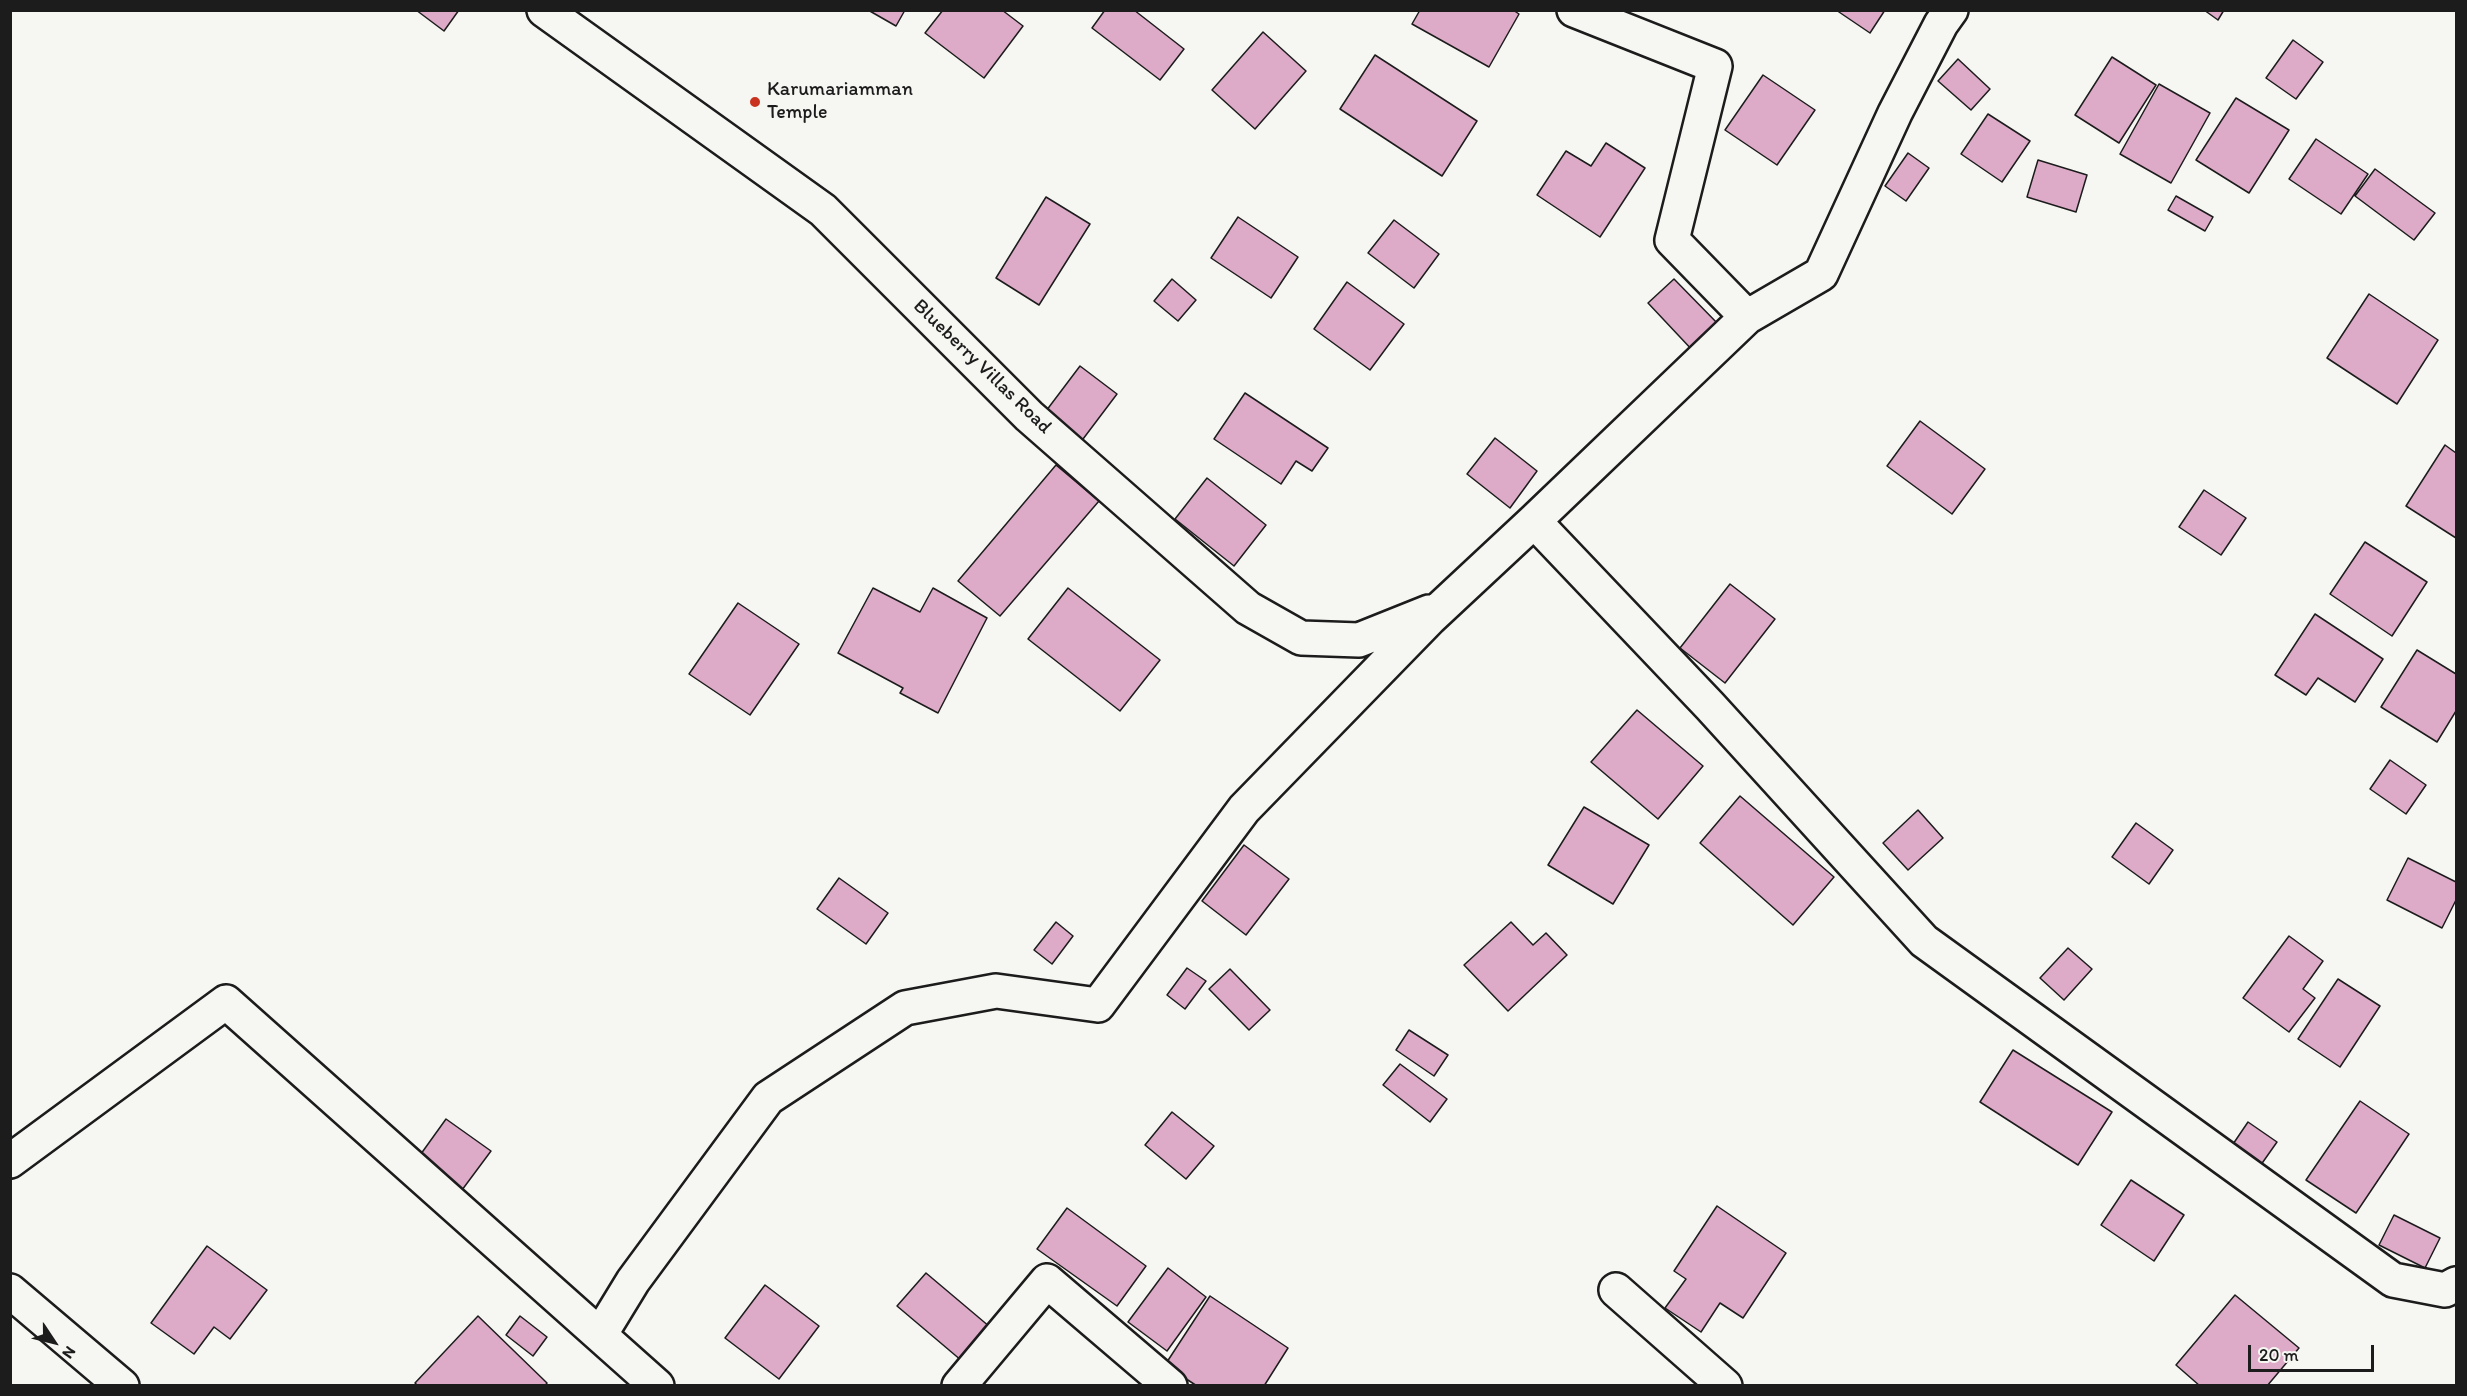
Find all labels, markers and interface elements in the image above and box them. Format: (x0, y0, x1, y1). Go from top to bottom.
place label: Karumariamman Temple (767, 78, 913, 125)
marker: Karumariamman Temple (748, 95, 762, 109)
street label: Blueberry Villas Road (908, 295, 1056, 439)
north arrow (24, 1312, 84, 1372)
scale bar (2251, 1333, 2377, 1371)
text: N (58, 1343, 80, 1362)
text: 20 m (2259, 1344, 2299, 1366)

